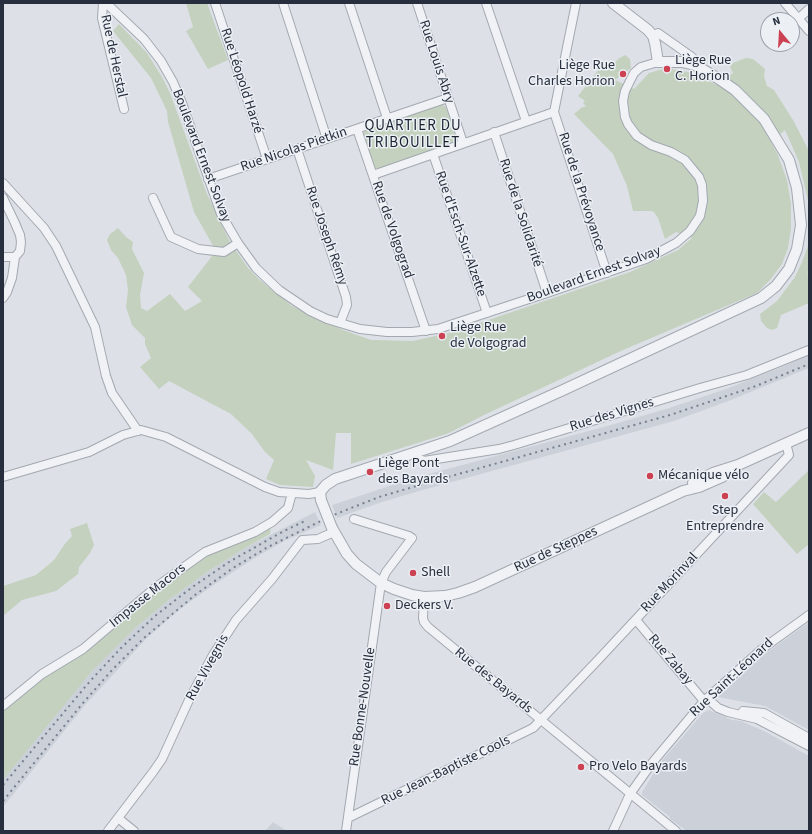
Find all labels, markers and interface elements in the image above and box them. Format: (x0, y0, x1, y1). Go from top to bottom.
north arrow (760, 12, 800, 52)
street label: Rue de Herstal (96, 13, 130, 99)
text: N (771, 13, 782, 29)
street label: Rue Louis Abry (415, 18, 457, 106)
street label: Rue Léopold Harzé (216, 26, 266, 136)
place label: Liège Rue C. Horion (675, 53, 731, 86)
place label: Liège Rue Charles Horion (528, 58, 615, 90)
marker: Liège Rue C. Horion (662, 64, 672, 74)
marker: Liège Rue Charles Horion (618, 69, 628, 79)
street label: Boulevard Ernest Solvay (168, 87, 234, 225)
district label: QUARTIER DU TRIBOUILLET (364, 118, 462, 153)
street label: Rue Nicolas Pietkin (238, 124, 350, 176)
street label: Rue de la Prévoyance (554, 130, 608, 254)
street label: Rue de la Solidarité (495, 157, 545, 269)
street label: Rue d'Esch-Sur-Alzette (431, 169, 489, 299)
street label: Rue de Volgograd (367, 179, 417, 281)
street label: Rue Joseph Rémy (301, 184, 351, 288)
street label: Boulevard Ernest Solvay (525, 243, 663, 307)
place label: Liège Rue de Volgograd (450, 320, 527, 352)
marker: Liège Rue de Volgograd (437, 331, 447, 341)
street label: Rue des Vignes (568, 394, 656, 436)
place label: Liège Pont des Bayards (378, 456, 448, 488)
marker: Liège Pont des Bayards (365, 467, 375, 477)
place label: Mécanique vélo (658, 468, 749, 484)
marker: Mécanique vélo (645, 471, 655, 481)
marker: Step Entreprendre (720, 491, 730, 501)
place label: Step Entreprendre (686, 503, 764, 536)
street label: Rue de Steppes (512, 523, 600, 577)
street label: Rue Morinval (638, 550, 702, 616)
street label: Impasse Macors (107, 560, 189, 632)
place label: Shell (421, 565, 450, 581)
marker: Shell (408, 568, 418, 578)
place label: Deckers V. (395, 598, 454, 614)
marker: Deckers V. (382, 601, 392, 611)
street label: Rue Zabay (644, 631, 696, 689)
street label: Rue Vivegnis (183, 632, 233, 704)
street label: Rue Saint-Léonard (687, 635, 777, 721)
street label: Rue des Bayards (451, 644, 535, 718)
street label: Rue Bonne-Nouvelle (346, 647, 380, 767)
street label: Rue Jean-Baptiste Cools (379, 732, 513, 810)
place label: Pro Velo Bayards (589, 759, 687, 775)
marker: Pro Velo Bayards (576, 762, 586, 772)

